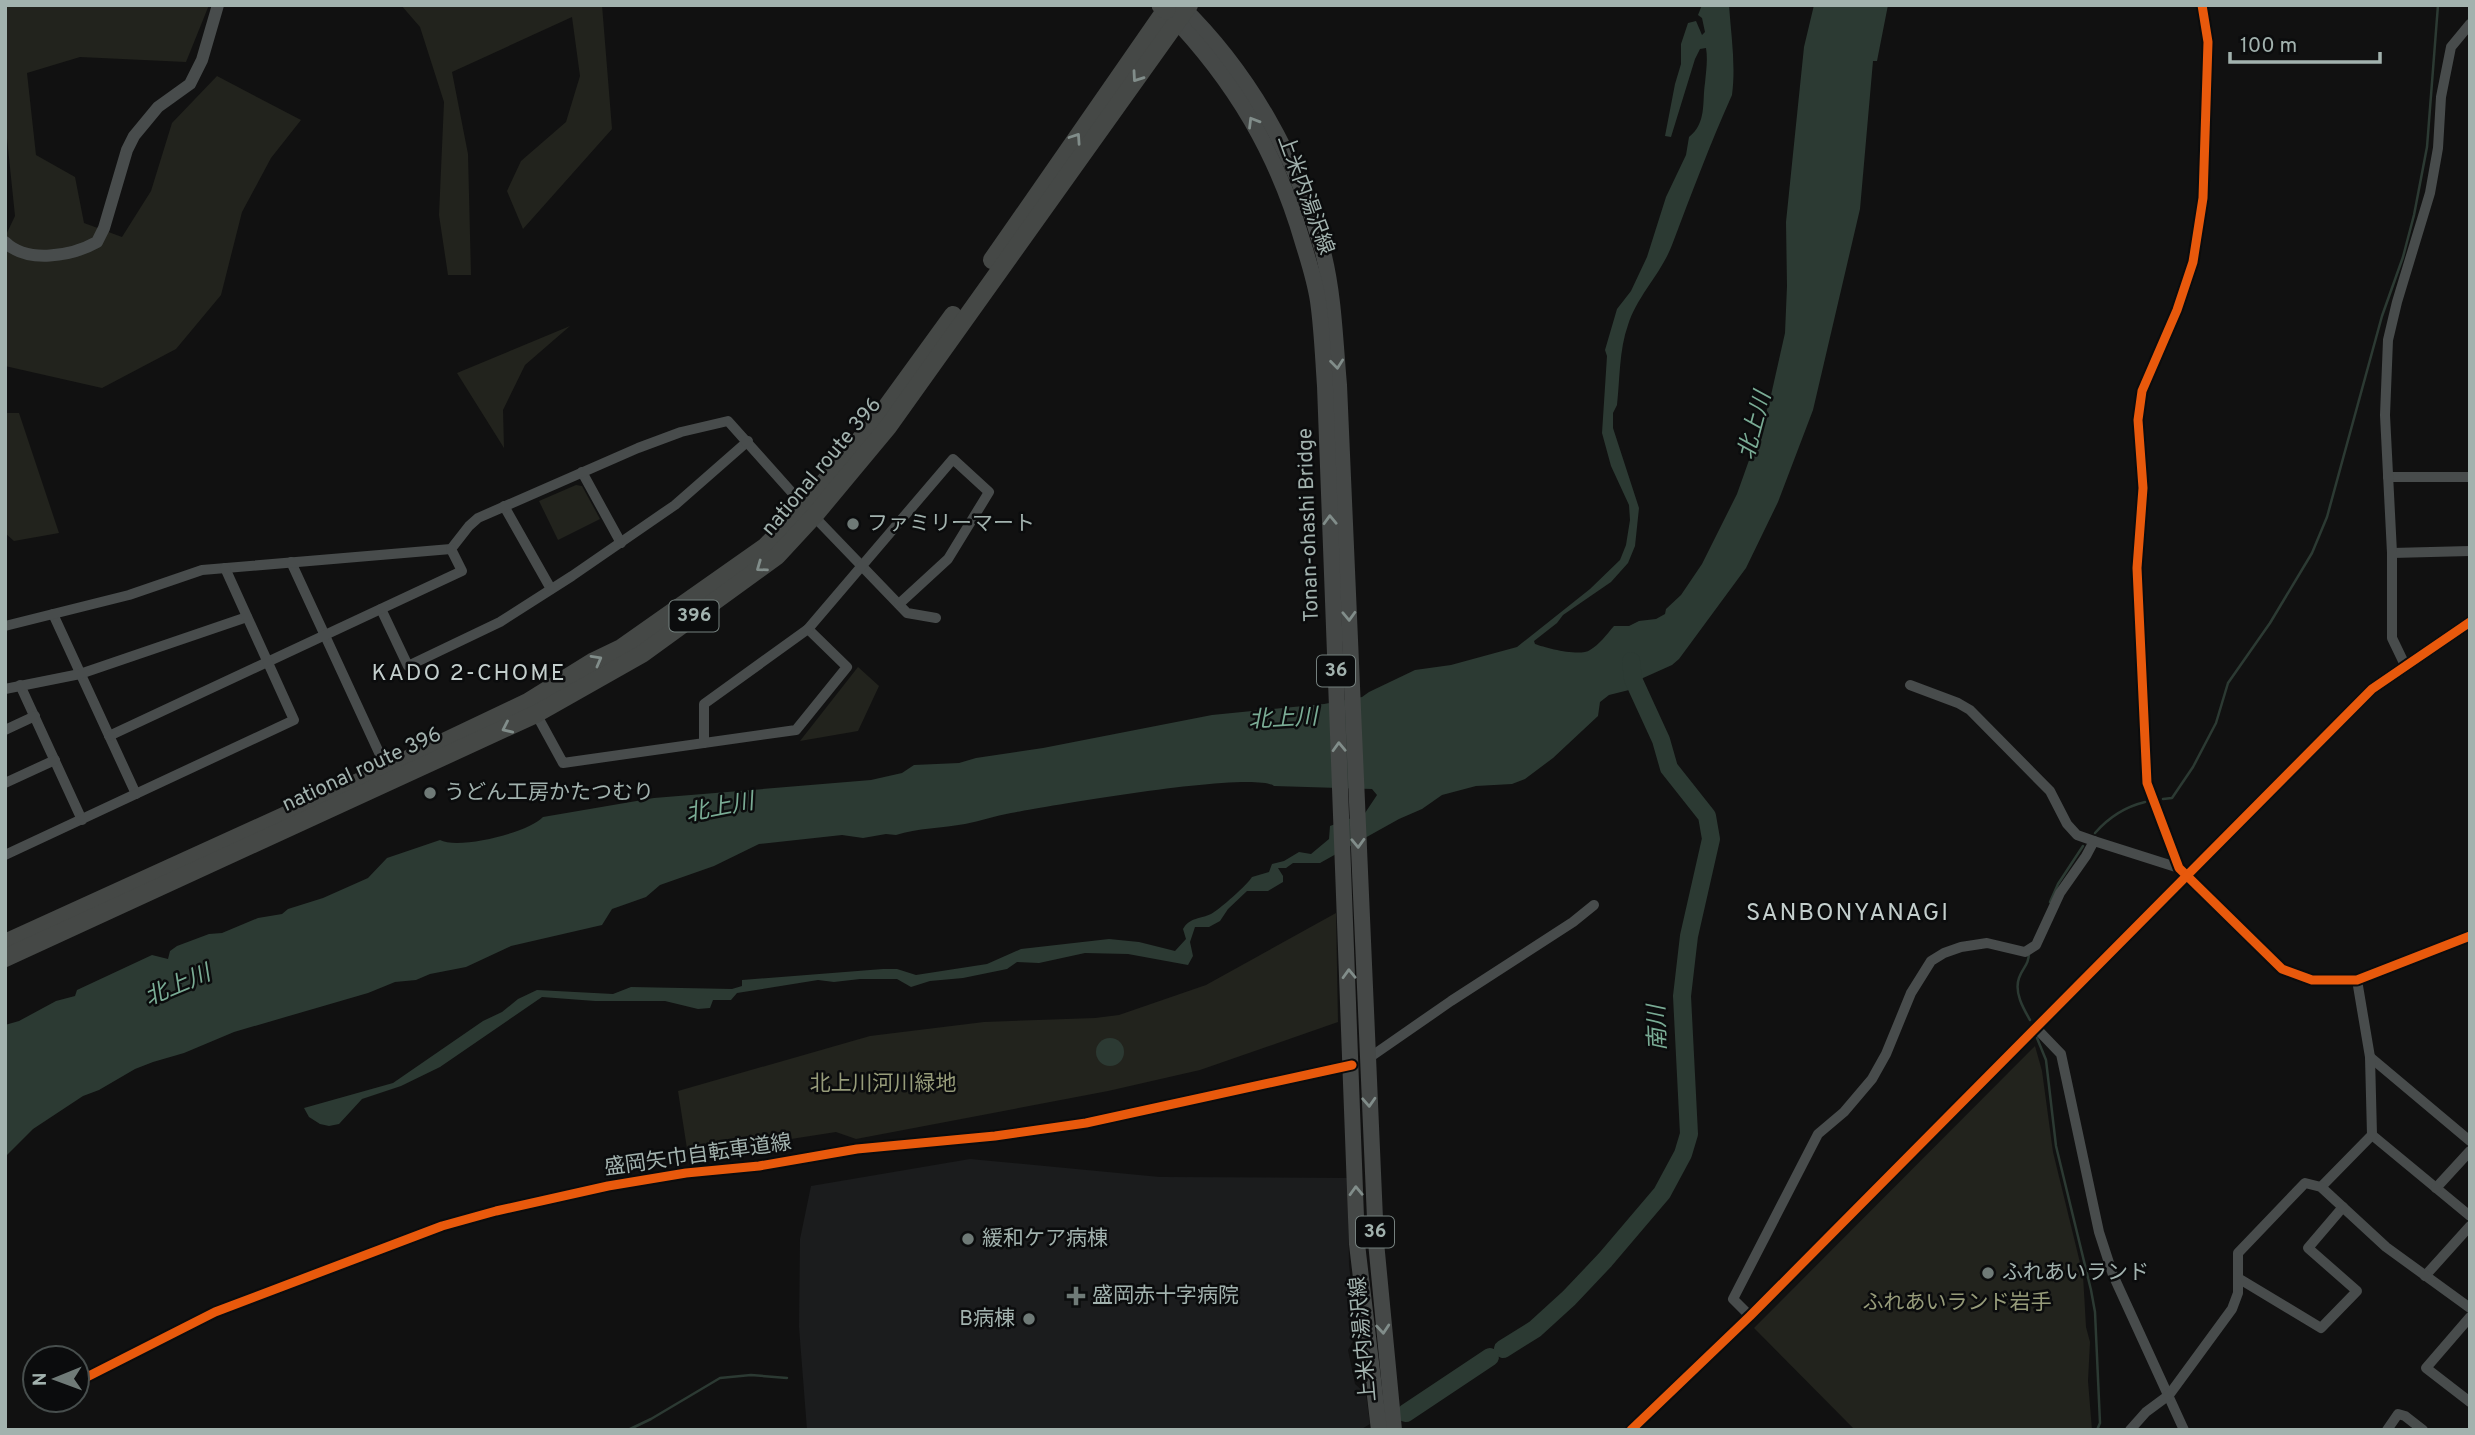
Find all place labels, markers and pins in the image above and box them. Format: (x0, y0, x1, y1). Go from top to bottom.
place label: ファミリーマート (867, 511, 1035, 538)
marker: ファミリーマート (845, 516, 861, 532)
place label: うどん工房かたつむり (444, 780, 654, 807)
marker: うどん工房かたつむり (422, 785, 438, 801)
place label: 緩和ケア病棟 (982, 1226, 1108, 1253)
marker: 緩和ケア病棟 (960, 1231, 976, 1247)
place label: ふれあいランド (2002, 1260, 2149, 1287)
marker: ふれあいランド (1980, 1265, 1996, 1281)
place label: 盛岡赤十字病院 (1092, 1283, 1239, 1310)
marker: 盛岡赤十字病院 (1066, 1286, 1086, 1306)
place label: B病棟 (959, 1306, 1015, 1333)
marker: B病棟 (1021, 1311, 1037, 1327)

